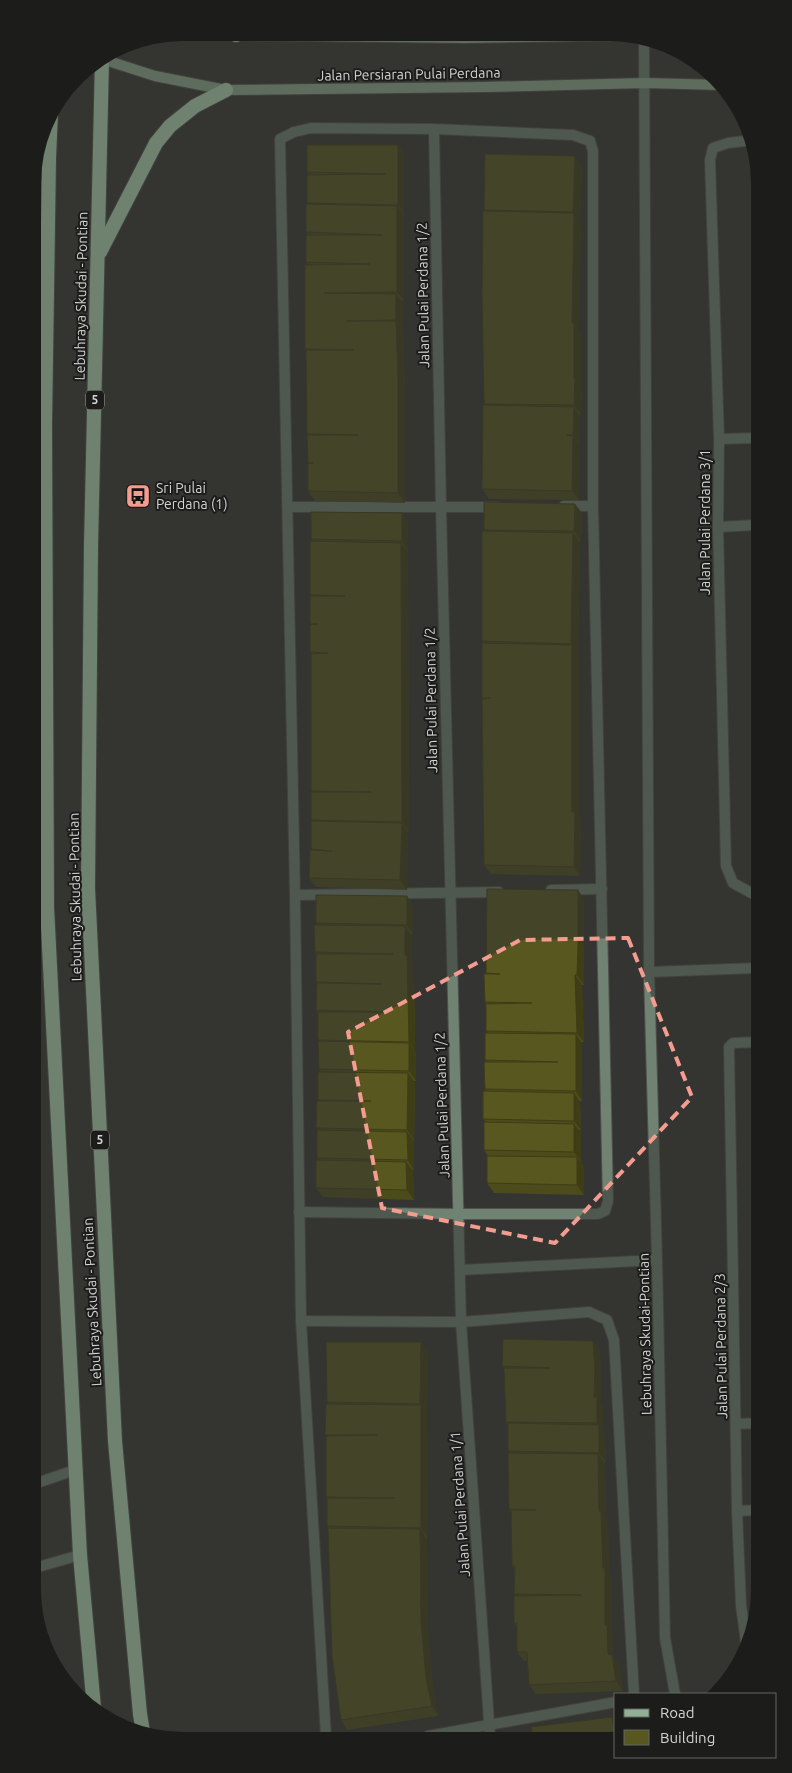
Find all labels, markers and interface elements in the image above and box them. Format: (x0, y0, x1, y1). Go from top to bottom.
street label: Jalan Persiaran Pulai Perdana (317, 64, 501, 84)
street label: Lebuhraya Skudai - Pontian (72, 211, 90, 381)
street label: Jalan Pulai Perdana 1/2 (414, 222, 432, 368)
road number: 5 (86, 390, 104, 410)
street label: Jalan Pulai Perdana 3/1 (697, 449, 713, 595)
place label: Sri Pulai Perdana (1) (156, 480, 228, 512)
bus stop icon: Sri Pulai Perdana (1) (125, 483, 151, 509)
street label: Jalan Pulai Perdana 1/2 (422, 627, 440, 773)
street label: Lebuhraya Skudai - Pontian (66, 812, 84, 982)
street label: Jalan Pulai Perdana 1/2 (431, 1032, 453, 1178)
road number: 5 (91, 1130, 109, 1150)
street label: Lebuhraya Skudai - Pontian (80, 1217, 104, 1387)
street label: Lebuhraya Skudai-Pontian (636, 1253, 654, 1415)
street label: Jalan Pulai Perdana 2/3 (712, 1273, 730, 1419)
street label: Jalan Pulai Perdana 1/1 (447, 1431, 473, 1577)
legend (614, 1693, 777, 1758)
text: Road (660, 1704, 695, 1721)
text: Building (660, 1729, 715, 1746)

